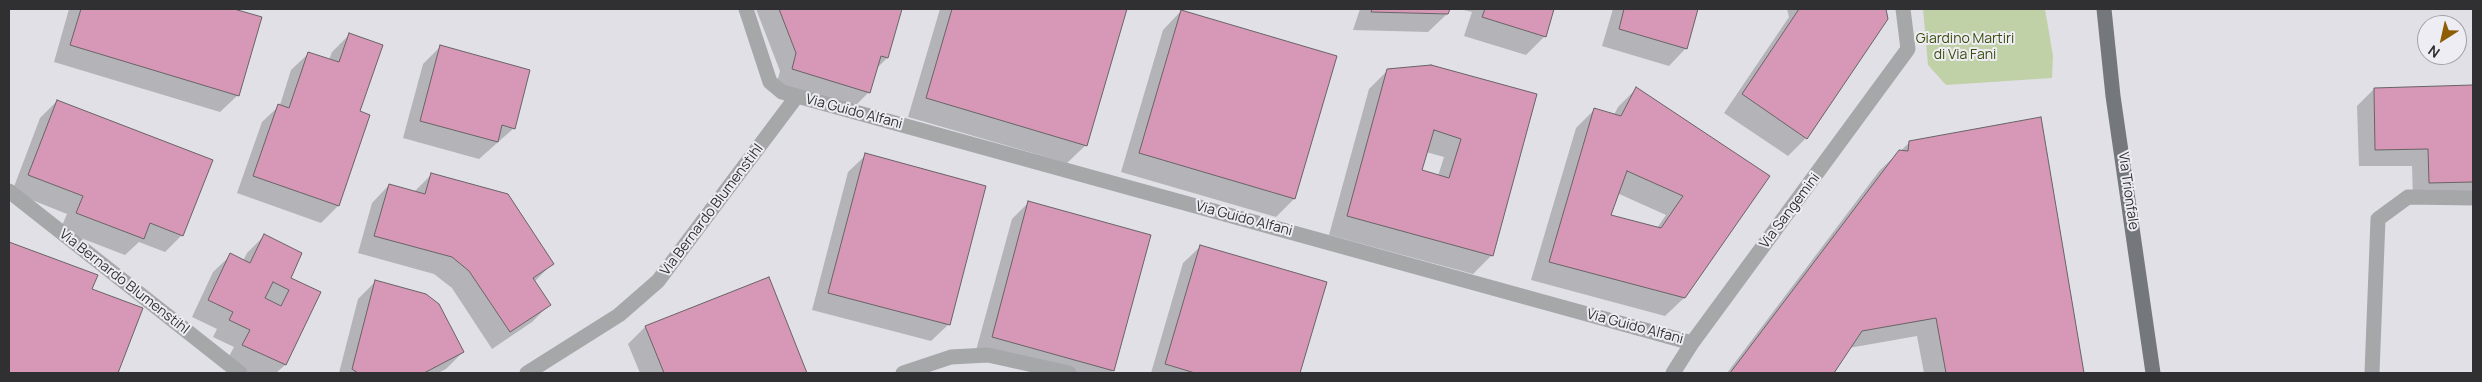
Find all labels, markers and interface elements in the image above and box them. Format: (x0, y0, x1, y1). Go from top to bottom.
north arrow (2417, 15, 2467, 65)
park label: Giardino Martiri di Via Fani (1916, 31, 2014, 64)
text: N (2424, 41, 2443, 63)
street label: Via Guido Alfani (804, 91, 904, 133)
street label: Via Bernardo Blumenstihl (657, 141, 767, 279)
street label: Via Trionfale (2114, 151, 2142, 231)
street label: Via Sangemini (1756, 170, 1824, 252)
street label: Via Guido Alfani (1194, 198, 1294, 240)
street label: Via Bernardo Blumenstihl (56, 226, 192, 338)
street label: Via Guido Alfani (1585, 306, 1685, 348)

